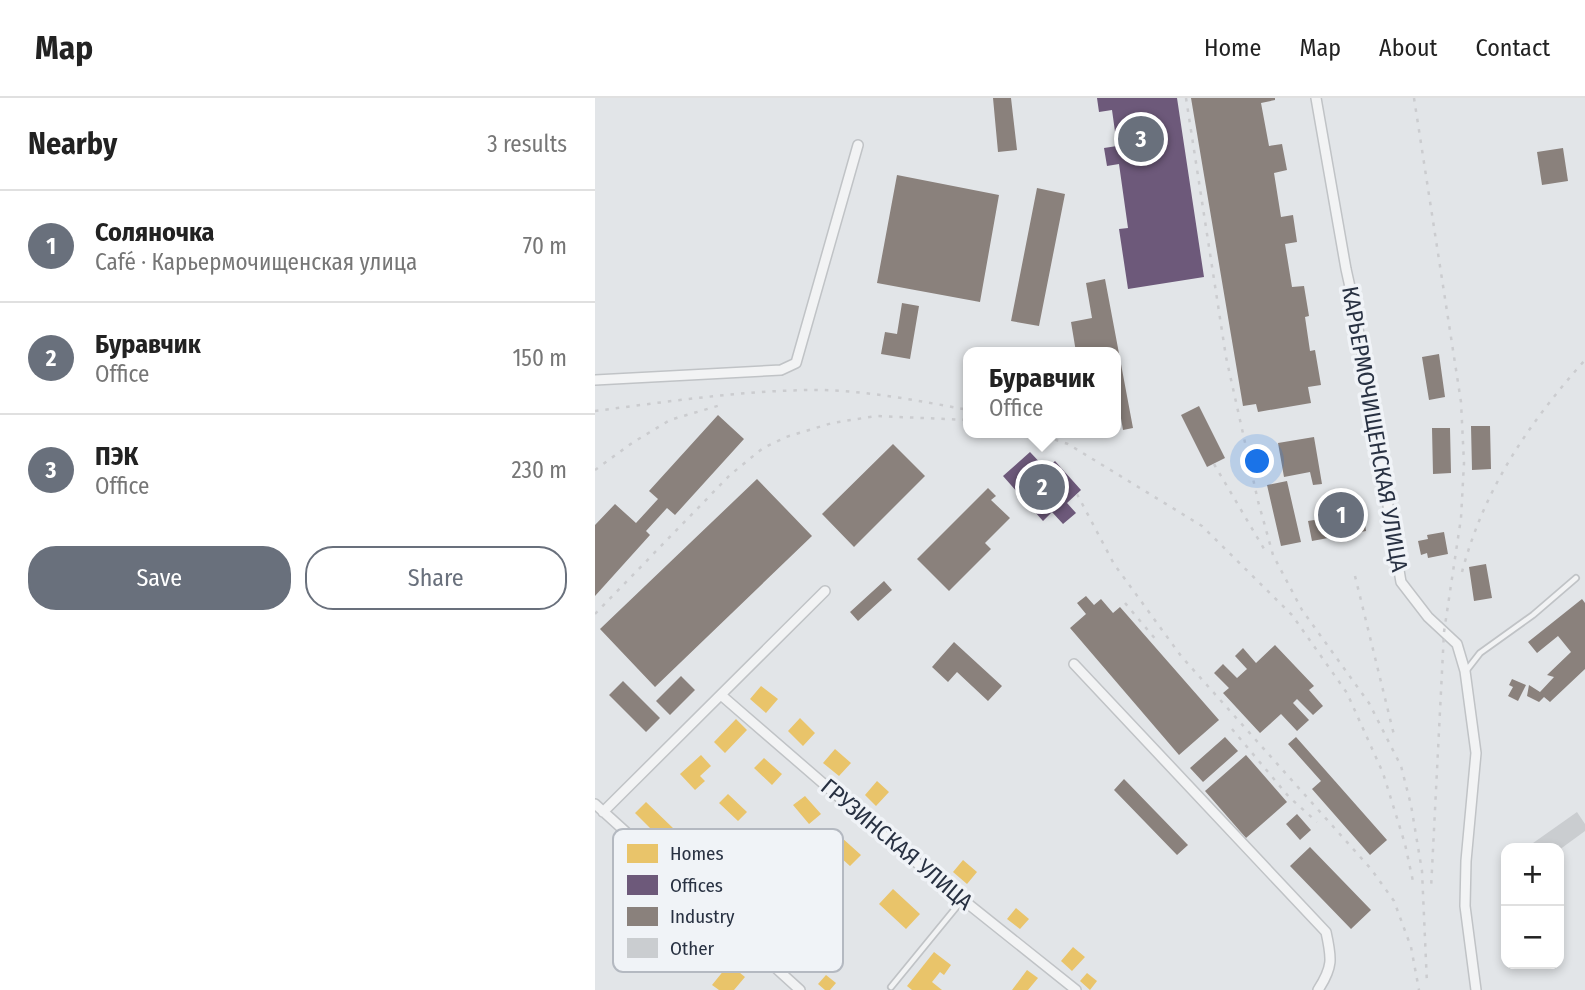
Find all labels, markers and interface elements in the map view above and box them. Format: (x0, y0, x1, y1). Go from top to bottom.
text: Map (35, 28, 93, 68)
text: Home (1204, 34, 1261, 62)
text: Map (1299, 34, 1341, 62)
text: About (1379, 34, 1437, 62)
text: Contact (1475, 34, 1550, 62)
pin: 3 (1118, 113, 1164, 165)
text: Nearby (28, 126, 117, 162)
text: 3 results (487, 130, 567, 158)
text: Соляночка (95, 217, 215, 248)
text: 1 (46, 232, 56, 260)
text: 70 m (523, 232, 567, 260)
text: Café · Карьермочищенская улица (95, 248, 417, 276)
street label: КАРЬЕРМОЧИЩЕНСКАЯ УЛИЦА (1336, 284, 1414, 574)
text: Буравчик (95, 329, 201, 360)
text: 2 (46, 344, 56, 372)
text: 150 m (512, 344, 567, 372)
popup (963, 347, 1121, 438)
text: Office (95, 360, 149, 388)
text: Буравчик (989, 363, 1095, 394)
text: Office (989, 394, 1043, 422)
text: ПЭК (95, 441, 138, 472)
your location (1240, 444, 1274, 478)
text: 3 (46, 456, 56, 484)
text: 230 m (511, 456, 567, 484)
pin: 2 (1019, 461, 1065, 513)
text: Office (95, 472, 149, 500)
pin: 1 (1318, 489, 1364, 541)
button: Save (28, 546, 291, 610)
button: Share (305, 546, 567, 610)
street label: ГРУЗИНСКАЯ УЛИЦА (815, 772, 979, 916)
legend (613, 829, 843, 972)
text: Homes (670, 842, 724, 865)
map controls (1501, 843, 1564, 969)
button: + (1501, 843, 1564, 906)
text: Offices (670, 874, 723, 897)
text: Industry (670, 905, 735, 928)
button: − (1501, 906, 1564, 969)
text: Other (670, 937, 715, 960)

